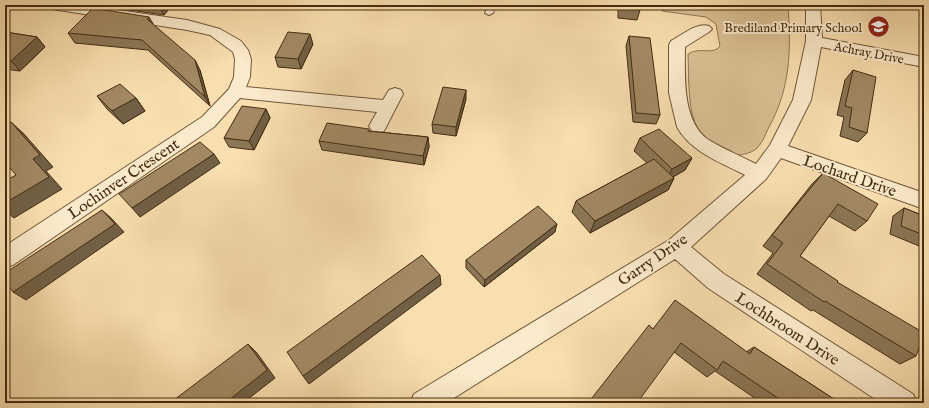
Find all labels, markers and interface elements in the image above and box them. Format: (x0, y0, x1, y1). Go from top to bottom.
school or university icon: Brediland Primary School (865, 14, 891, 40)
place label: Brediland Primary School (724, 20, 862, 37)
street label: Achray Drive (831, 38, 905, 69)
street label: Lochinver Crescent (65, 135, 184, 224)
street label: Lochard Drive (800, 152, 899, 202)
street label: Garry Drive (614, 230, 692, 291)
street label: Lochbroom Drive (731, 289, 843, 371)

